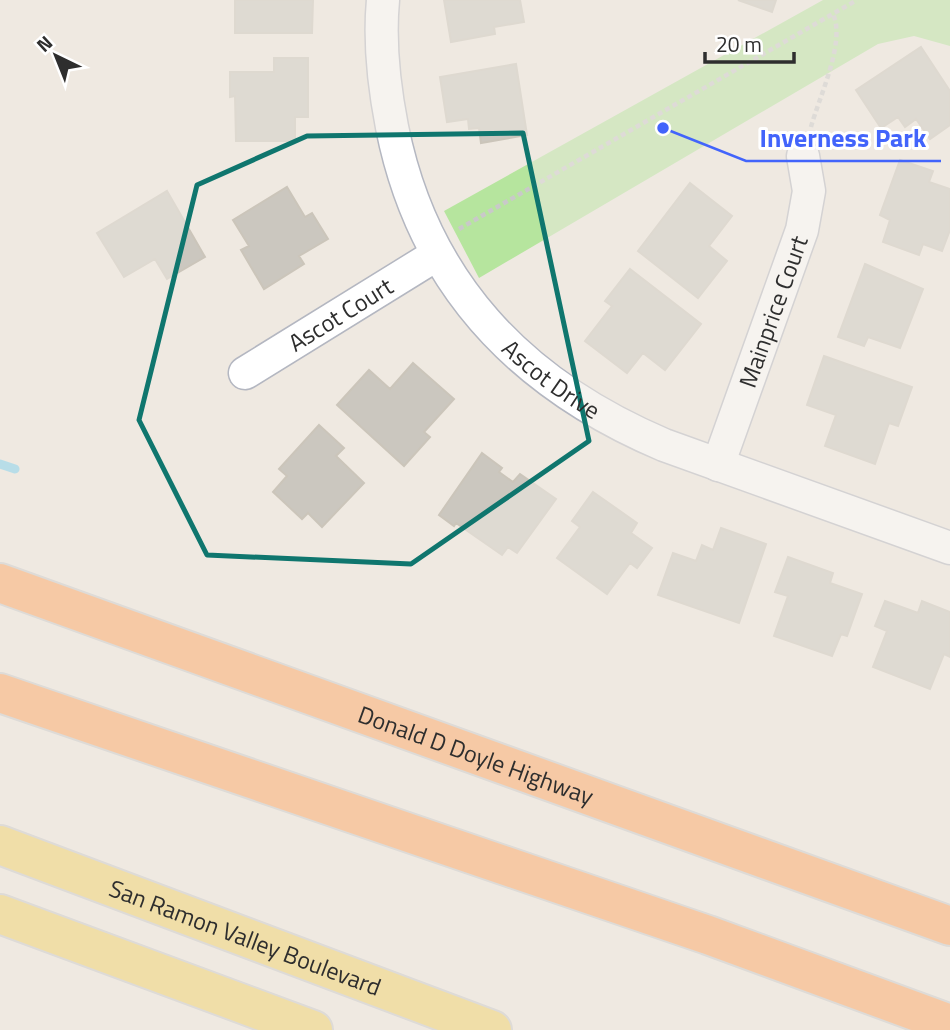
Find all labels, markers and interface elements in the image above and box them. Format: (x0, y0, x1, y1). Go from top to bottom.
north arrow (21, 21, 91, 91)
scale bar (705, 21, 794, 65)
text: N (29, 28, 59, 58)
text: 20 m (716, 28, 762, 60)
callout: Inverness Park (746, 114, 941, 161)
text: Inverness Park (760, 118, 927, 157)
street label: Mainprice Court (729, 230, 817, 393)
street label: Ascot Court (281, 268, 400, 360)
street label: Ascot Drive (494, 331, 607, 428)
street label: Donald D Doyle Highway (353, 696, 599, 814)
street label: San Ramon Valley Boulevard (104, 870, 386, 1005)

